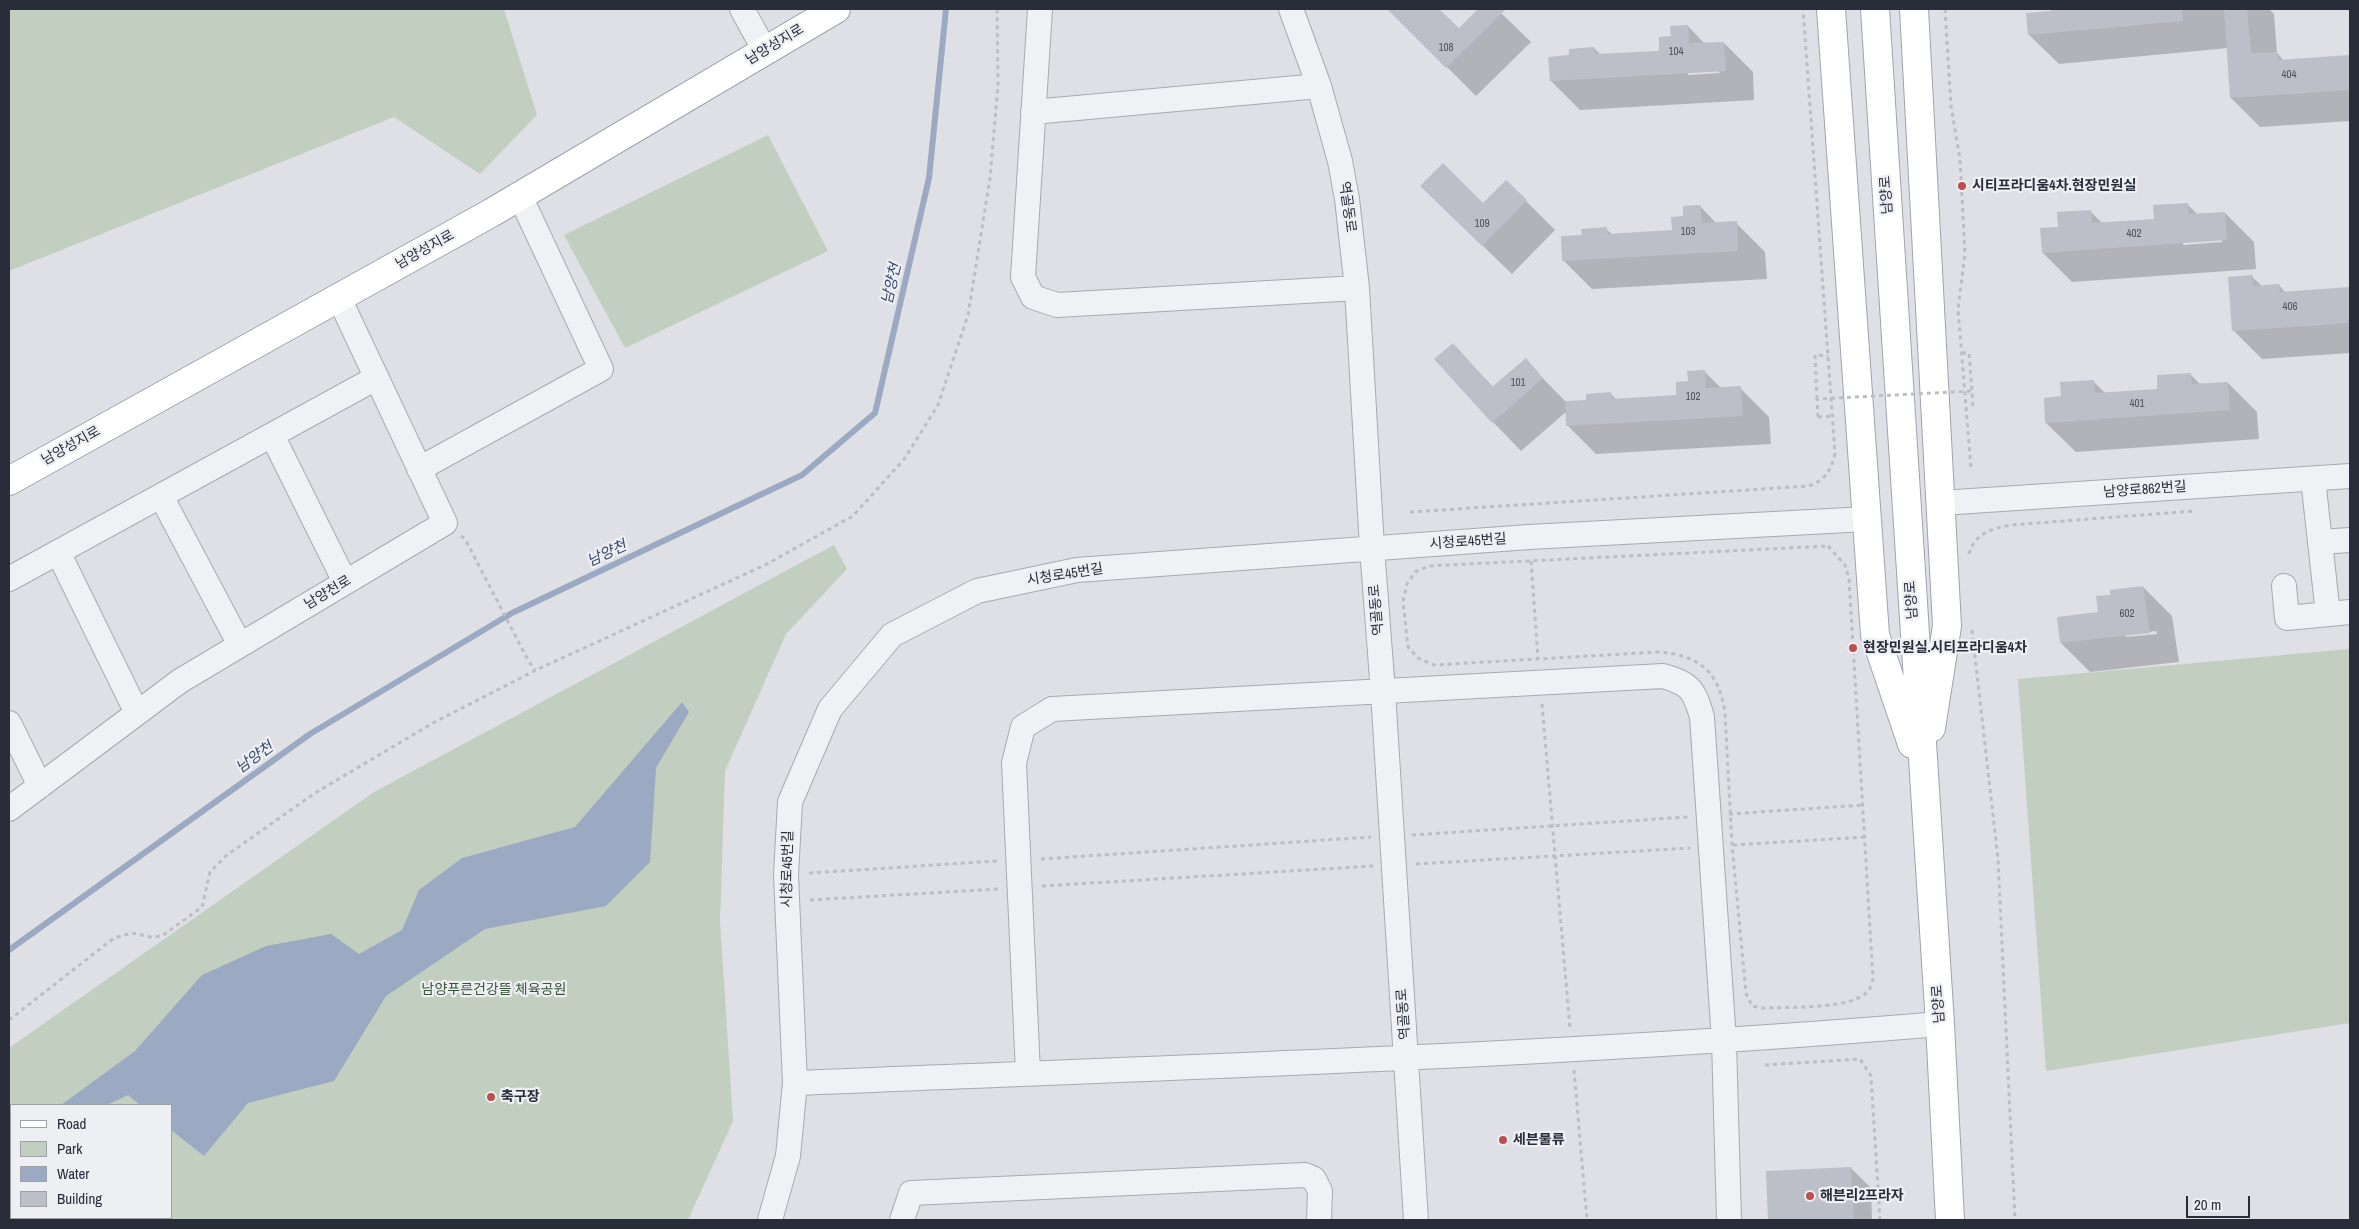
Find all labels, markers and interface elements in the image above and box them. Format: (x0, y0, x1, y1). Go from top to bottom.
street label: 남양성지로 (743, 21, 807, 69)
house number: 108 (1438, 41, 1454, 55)
house number: 104 (1668, 45, 1684, 59)
house number: 404 (2281, 68, 2297, 82)
street label: 남양로 (1877, 175, 1897, 215)
place label: 시티프라디움4차.현장민원실 (1972, 178, 2136, 194)
street label: 역골동로 (1335, 180, 1359, 234)
marker: 시티프라디움4차.현장민원실 (1956, 180, 1968, 192)
house number: 109 (1474, 217, 1490, 231)
house number: 103 (1680, 225, 1696, 239)
street label: 남양성지로 (393, 227, 457, 273)
house number: 402 (2126, 227, 2142, 241)
water label: 남양천 (879, 262, 905, 306)
house number: 406 (2282, 300, 2298, 314)
house number: 101 (1510, 376, 1526, 390)
house number: 102 (1685, 390, 1701, 404)
house number: 401 (2129, 397, 2145, 411)
street label: 남양성지로 (39, 423, 103, 469)
street label: 남양로862번길 (2103, 479, 2187, 501)
street label: 시청로45번길 (1429, 531, 1507, 553)
water label: 남양천 (584, 537, 630, 571)
street label: 시청로45번길 (1026, 561, 1104, 589)
street label: 남양천로 (302, 573, 354, 613)
street label: 남양로 (1902, 580, 1922, 620)
street label: 역골동로 (1366, 584, 1388, 636)
house number: 602 (2119, 607, 2135, 621)
place label: 현장민원실.시티프라디움4차 (1863, 640, 2027, 656)
marker: 현장민원실.시티프라디움4차 (1847, 642, 1859, 654)
water label: 남양천 (233, 739, 277, 777)
street label: 시청로45번길 (779, 830, 797, 908)
park label: 남양푸른건강뜰 체육공원 (422, 982, 566, 998)
street label: 남양로 (1929, 984, 1949, 1024)
street label: 역골동로 (1394, 988, 1414, 1040)
place label: 축구장 (501, 1089, 540, 1105)
marker: 축구장 (485, 1091, 497, 1103)
legend (10, 1104, 172, 1219)
text: Road (57, 1113, 86, 1134)
place label: 세븐물류 (1513, 1132, 1565, 1148)
marker: 세븐물류 (1497, 1134, 1509, 1146)
text: Park (57, 1138, 82, 1159)
text: Water (57, 1163, 89, 1184)
scale bar (2189, 1186, 2253, 1218)
text: Building (57, 1188, 102, 1209)
place label: 해븐리2프라자 (1820, 1188, 1904, 1204)
marker: 해븐리2프라자 (1804, 1190, 1816, 1202)
text: 20 m (2194, 1194, 2221, 1215)

